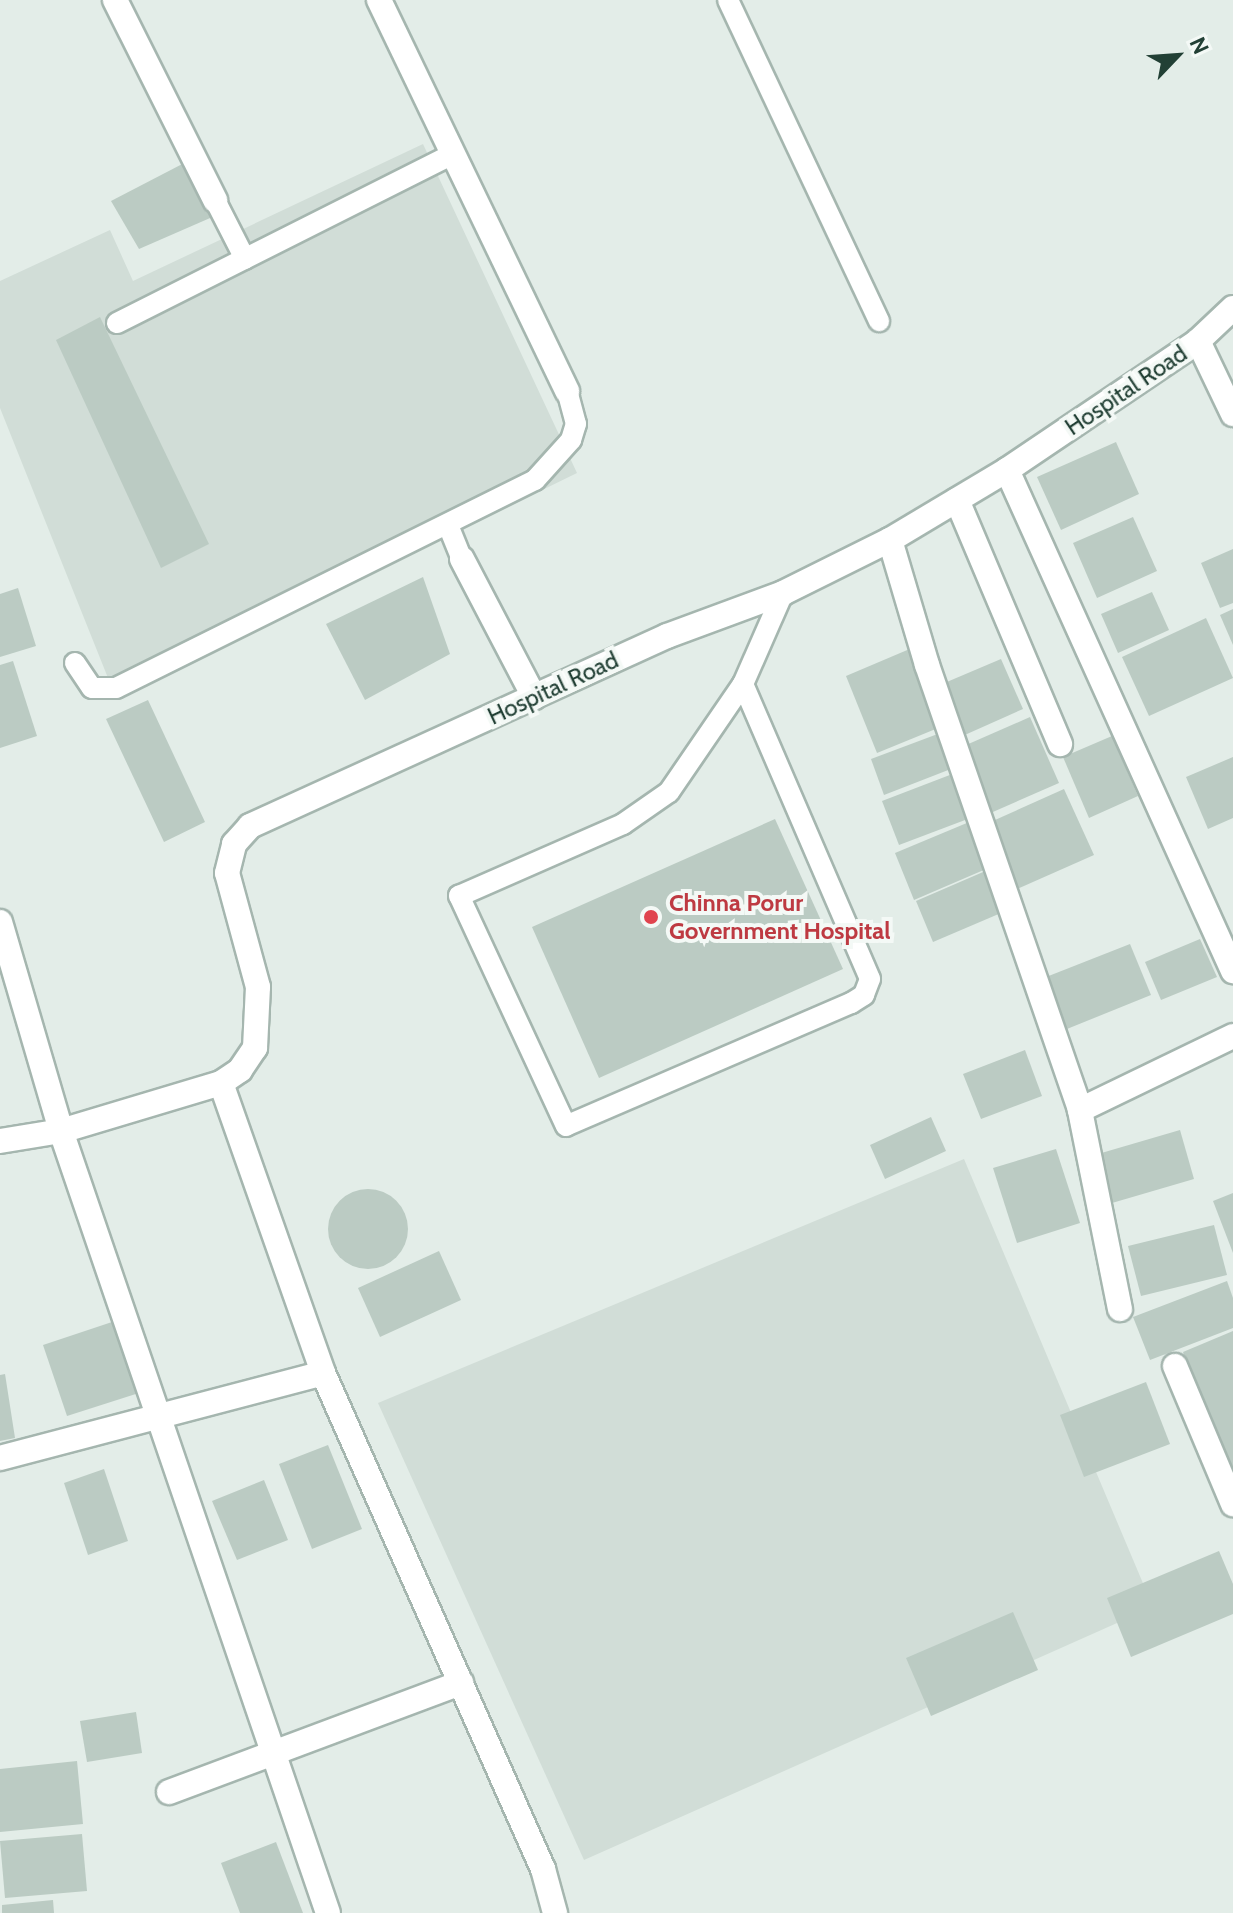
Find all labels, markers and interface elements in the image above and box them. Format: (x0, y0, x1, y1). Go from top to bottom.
north arrow (1137, 16, 1217, 96)
text: N (1184, 33, 1215, 58)
street label: Hospital Road (1060, 339, 1192, 441)
street label: Hospital Road (483, 645, 623, 731)
place label: Chinna Porur Government Hospital (669, 889, 890, 945)
marker: Chinna Porur Government Hospital (640, 906, 662, 928)

